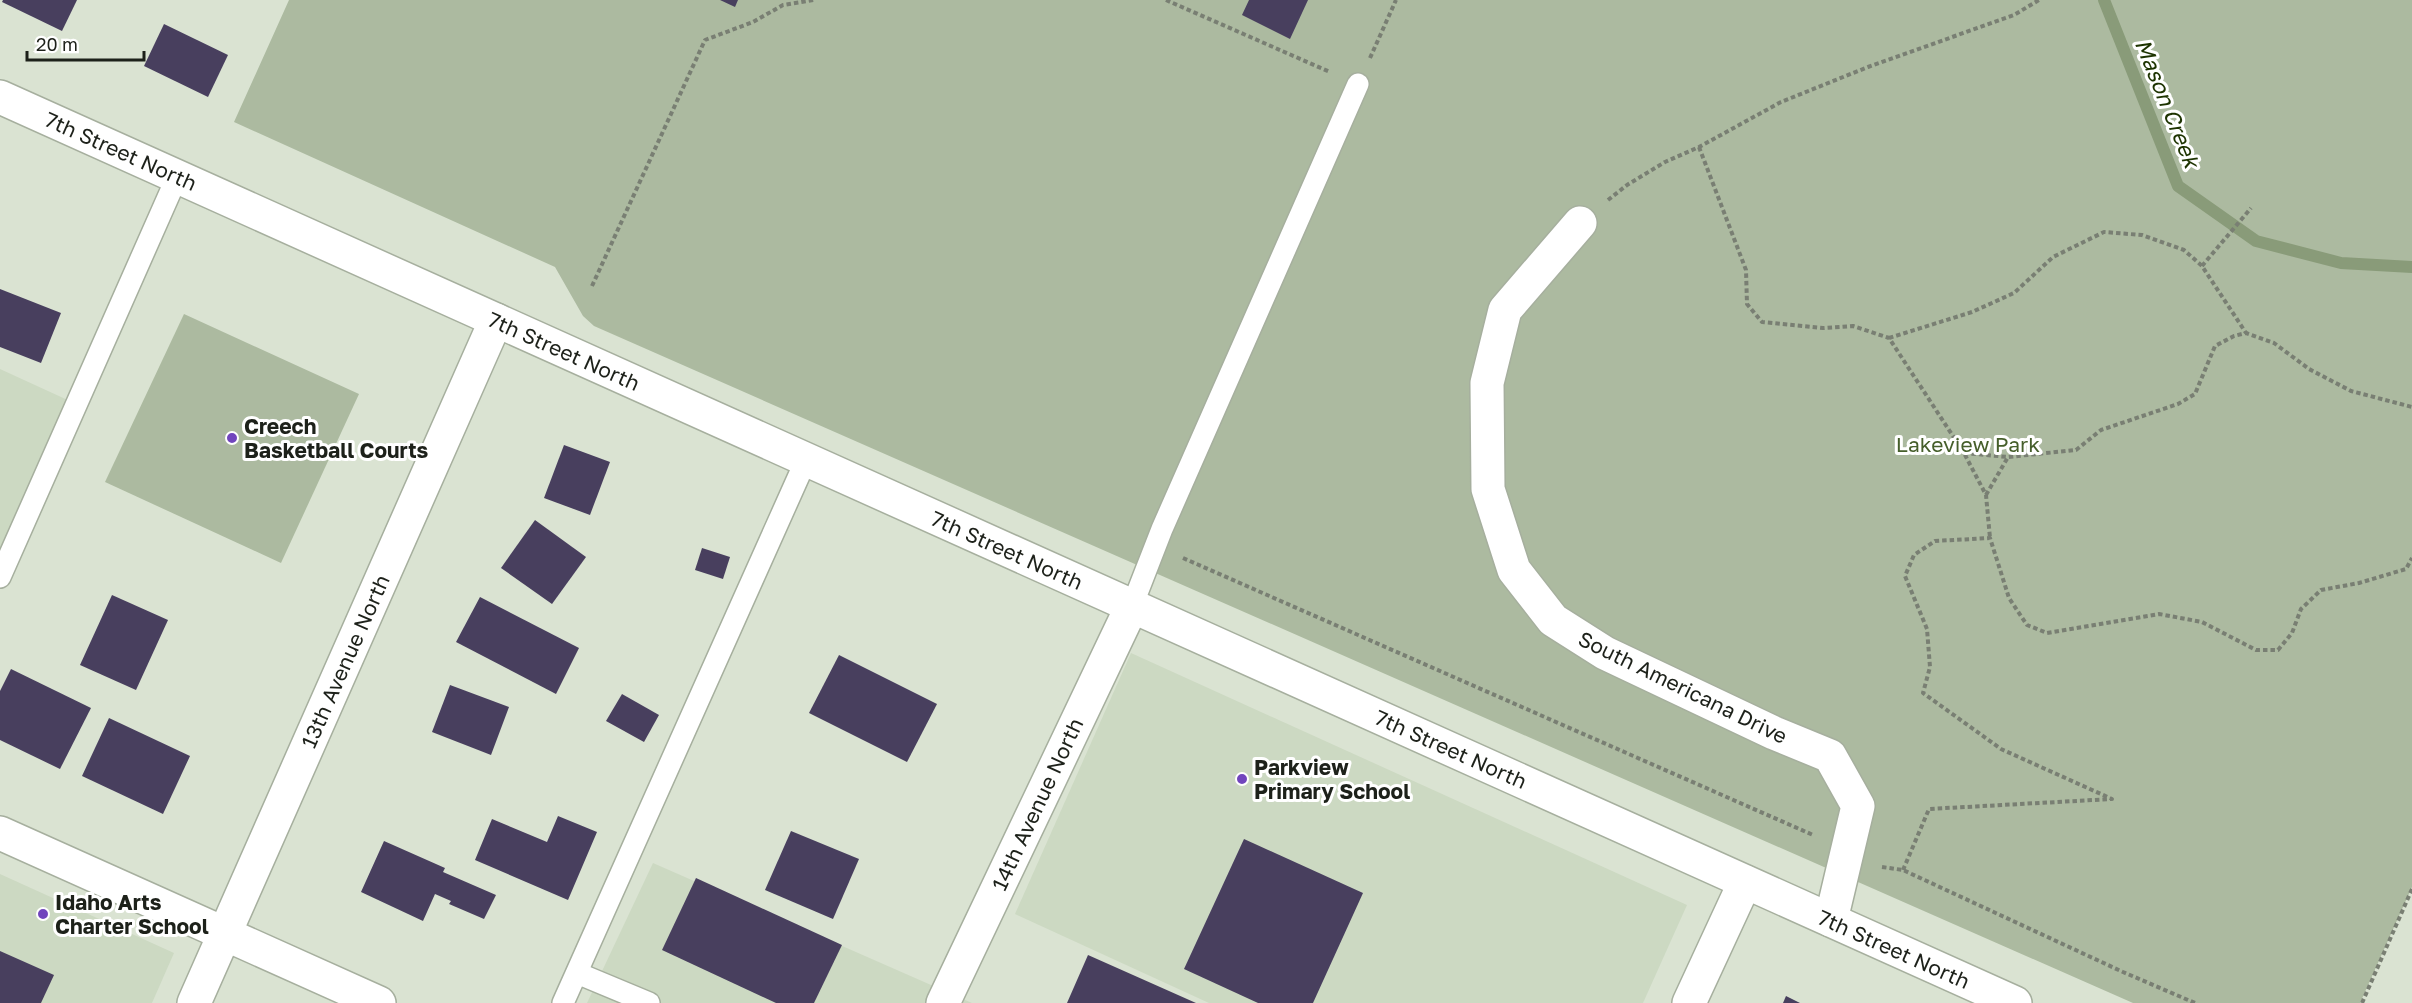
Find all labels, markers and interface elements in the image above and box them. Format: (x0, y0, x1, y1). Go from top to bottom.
scale bar (27, 24, 144, 62)
text: 20 m (36, 33, 78, 55)
water label: Mason Creek (2130, 35, 2207, 174)
street label: 7th Street North (41, 106, 201, 196)
street label: 7th Street North (484, 306, 644, 396)
place label: Creech Basketball Courts (244, 413, 429, 463)
marker: Creech Basketball Courts (225, 431, 239, 445)
park label: Lakeview Park (1896, 431, 2040, 457)
street label: 7th Street North (927, 505, 1087, 595)
street label: 13th Avenue North (295, 570, 395, 752)
street label: South Americana Drive (1574, 625, 1792, 749)
street label: 7th Street North (1371, 704, 1531, 794)
street label: 14th Avenue North (986, 714, 1088, 894)
place label: Parkview Primary School (1254, 754, 1410, 804)
marker: Parkview Primary School (1235, 772, 1249, 786)
place label: Idaho Arts Charter School (55, 889, 209, 939)
street label: 7th Street North (1814, 904, 1974, 994)
marker: Idaho Arts Charter School (36, 907, 50, 921)

